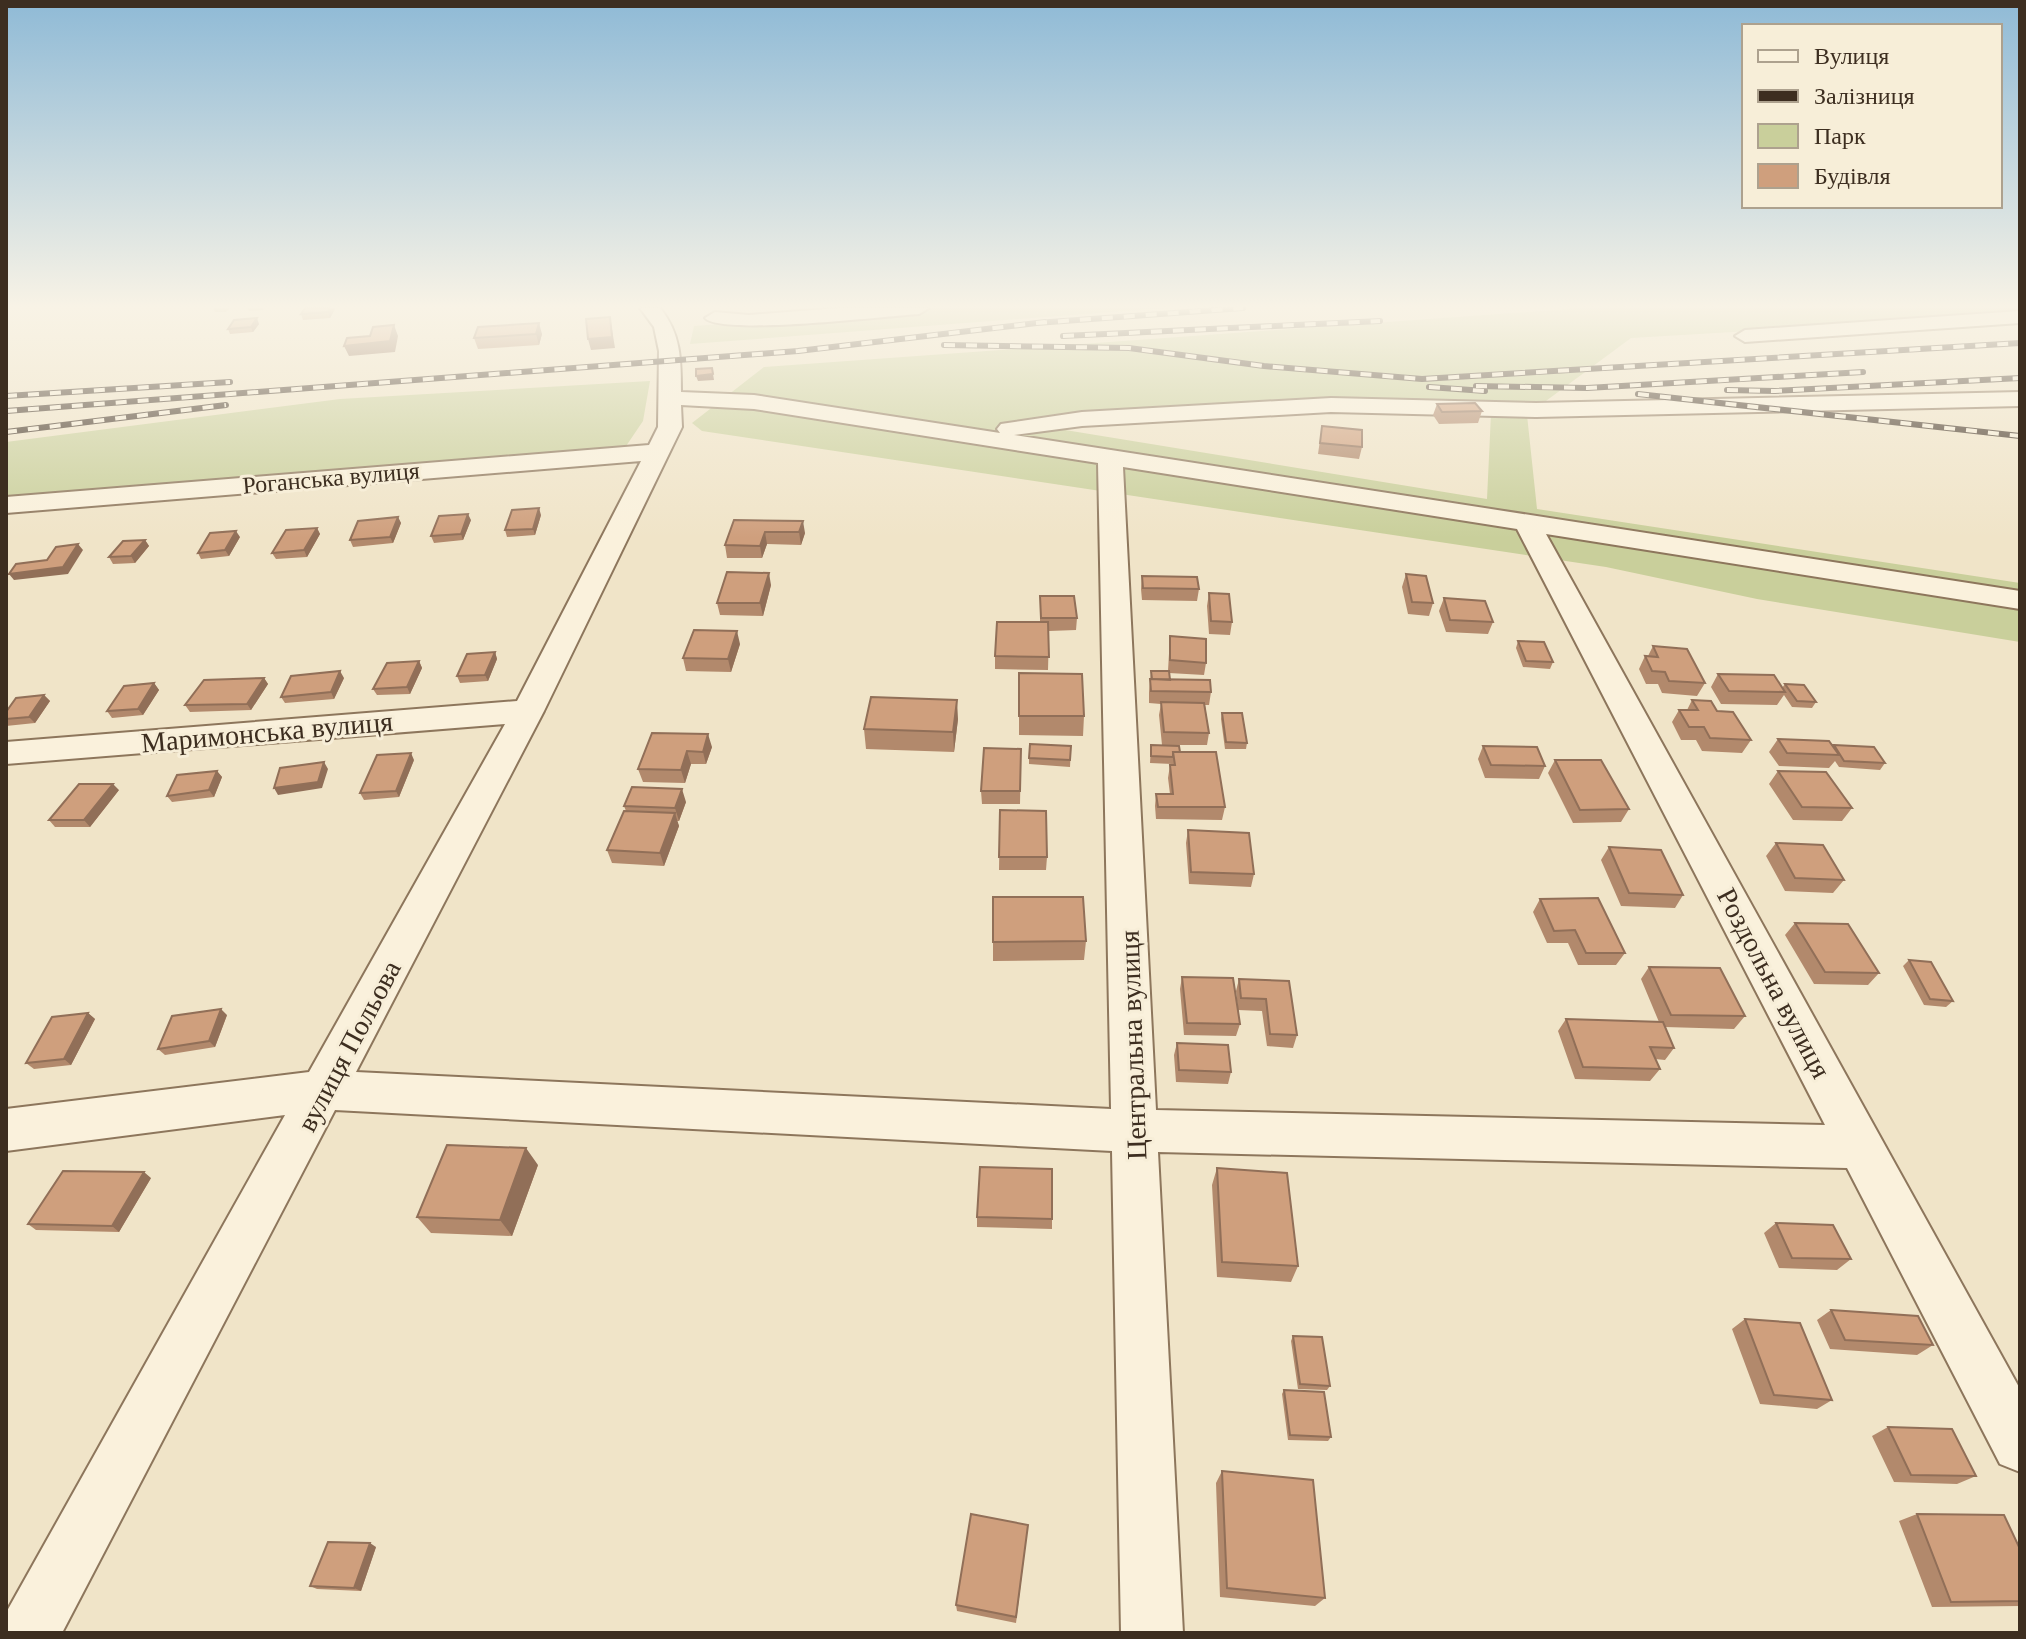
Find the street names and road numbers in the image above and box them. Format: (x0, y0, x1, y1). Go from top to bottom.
street label: Роганська вулиця (241, 457, 421, 499)
street label: Маримонська вулиця (140, 706, 394, 758)
street label: Роздольна вулиця (1711, 883, 1837, 1083)
street label: Центральна вулиця (1113, 929, 1153, 1160)
street label: вулиця Польова (291, 955, 407, 1137)

